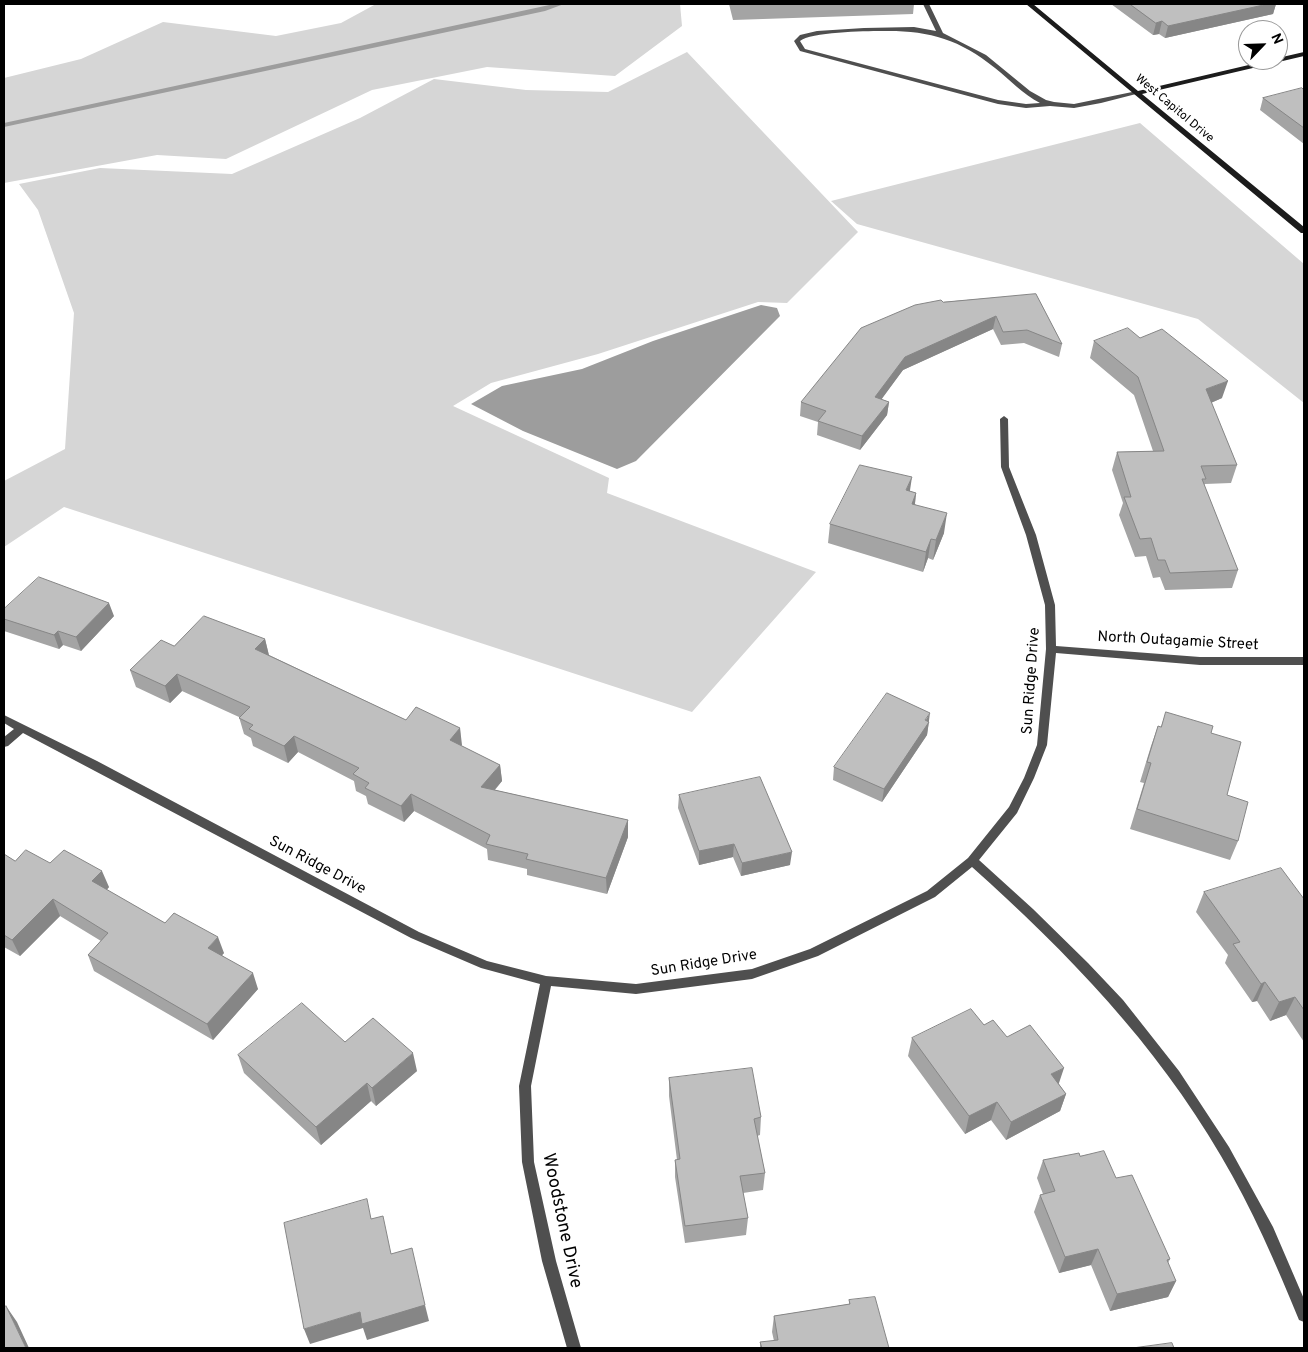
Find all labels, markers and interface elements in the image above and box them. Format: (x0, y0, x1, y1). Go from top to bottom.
north arrow (1238, 20, 1288, 70)
text: N (1266, 31, 1286, 47)
street label: West Capitol Drive (1132, 72, 1216, 146)
street label: Sun Ridge Drive (1019, 627, 1045, 735)
street label: North Outagamie Street (1097, 629, 1259, 655)
street label: Sun Ridge Drive (265, 833, 369, 899)
street label: Sun Ridge Drive (650, 947, 758, 981)
street label: Woodstone Drive (536, 1152, 586, 1290)

